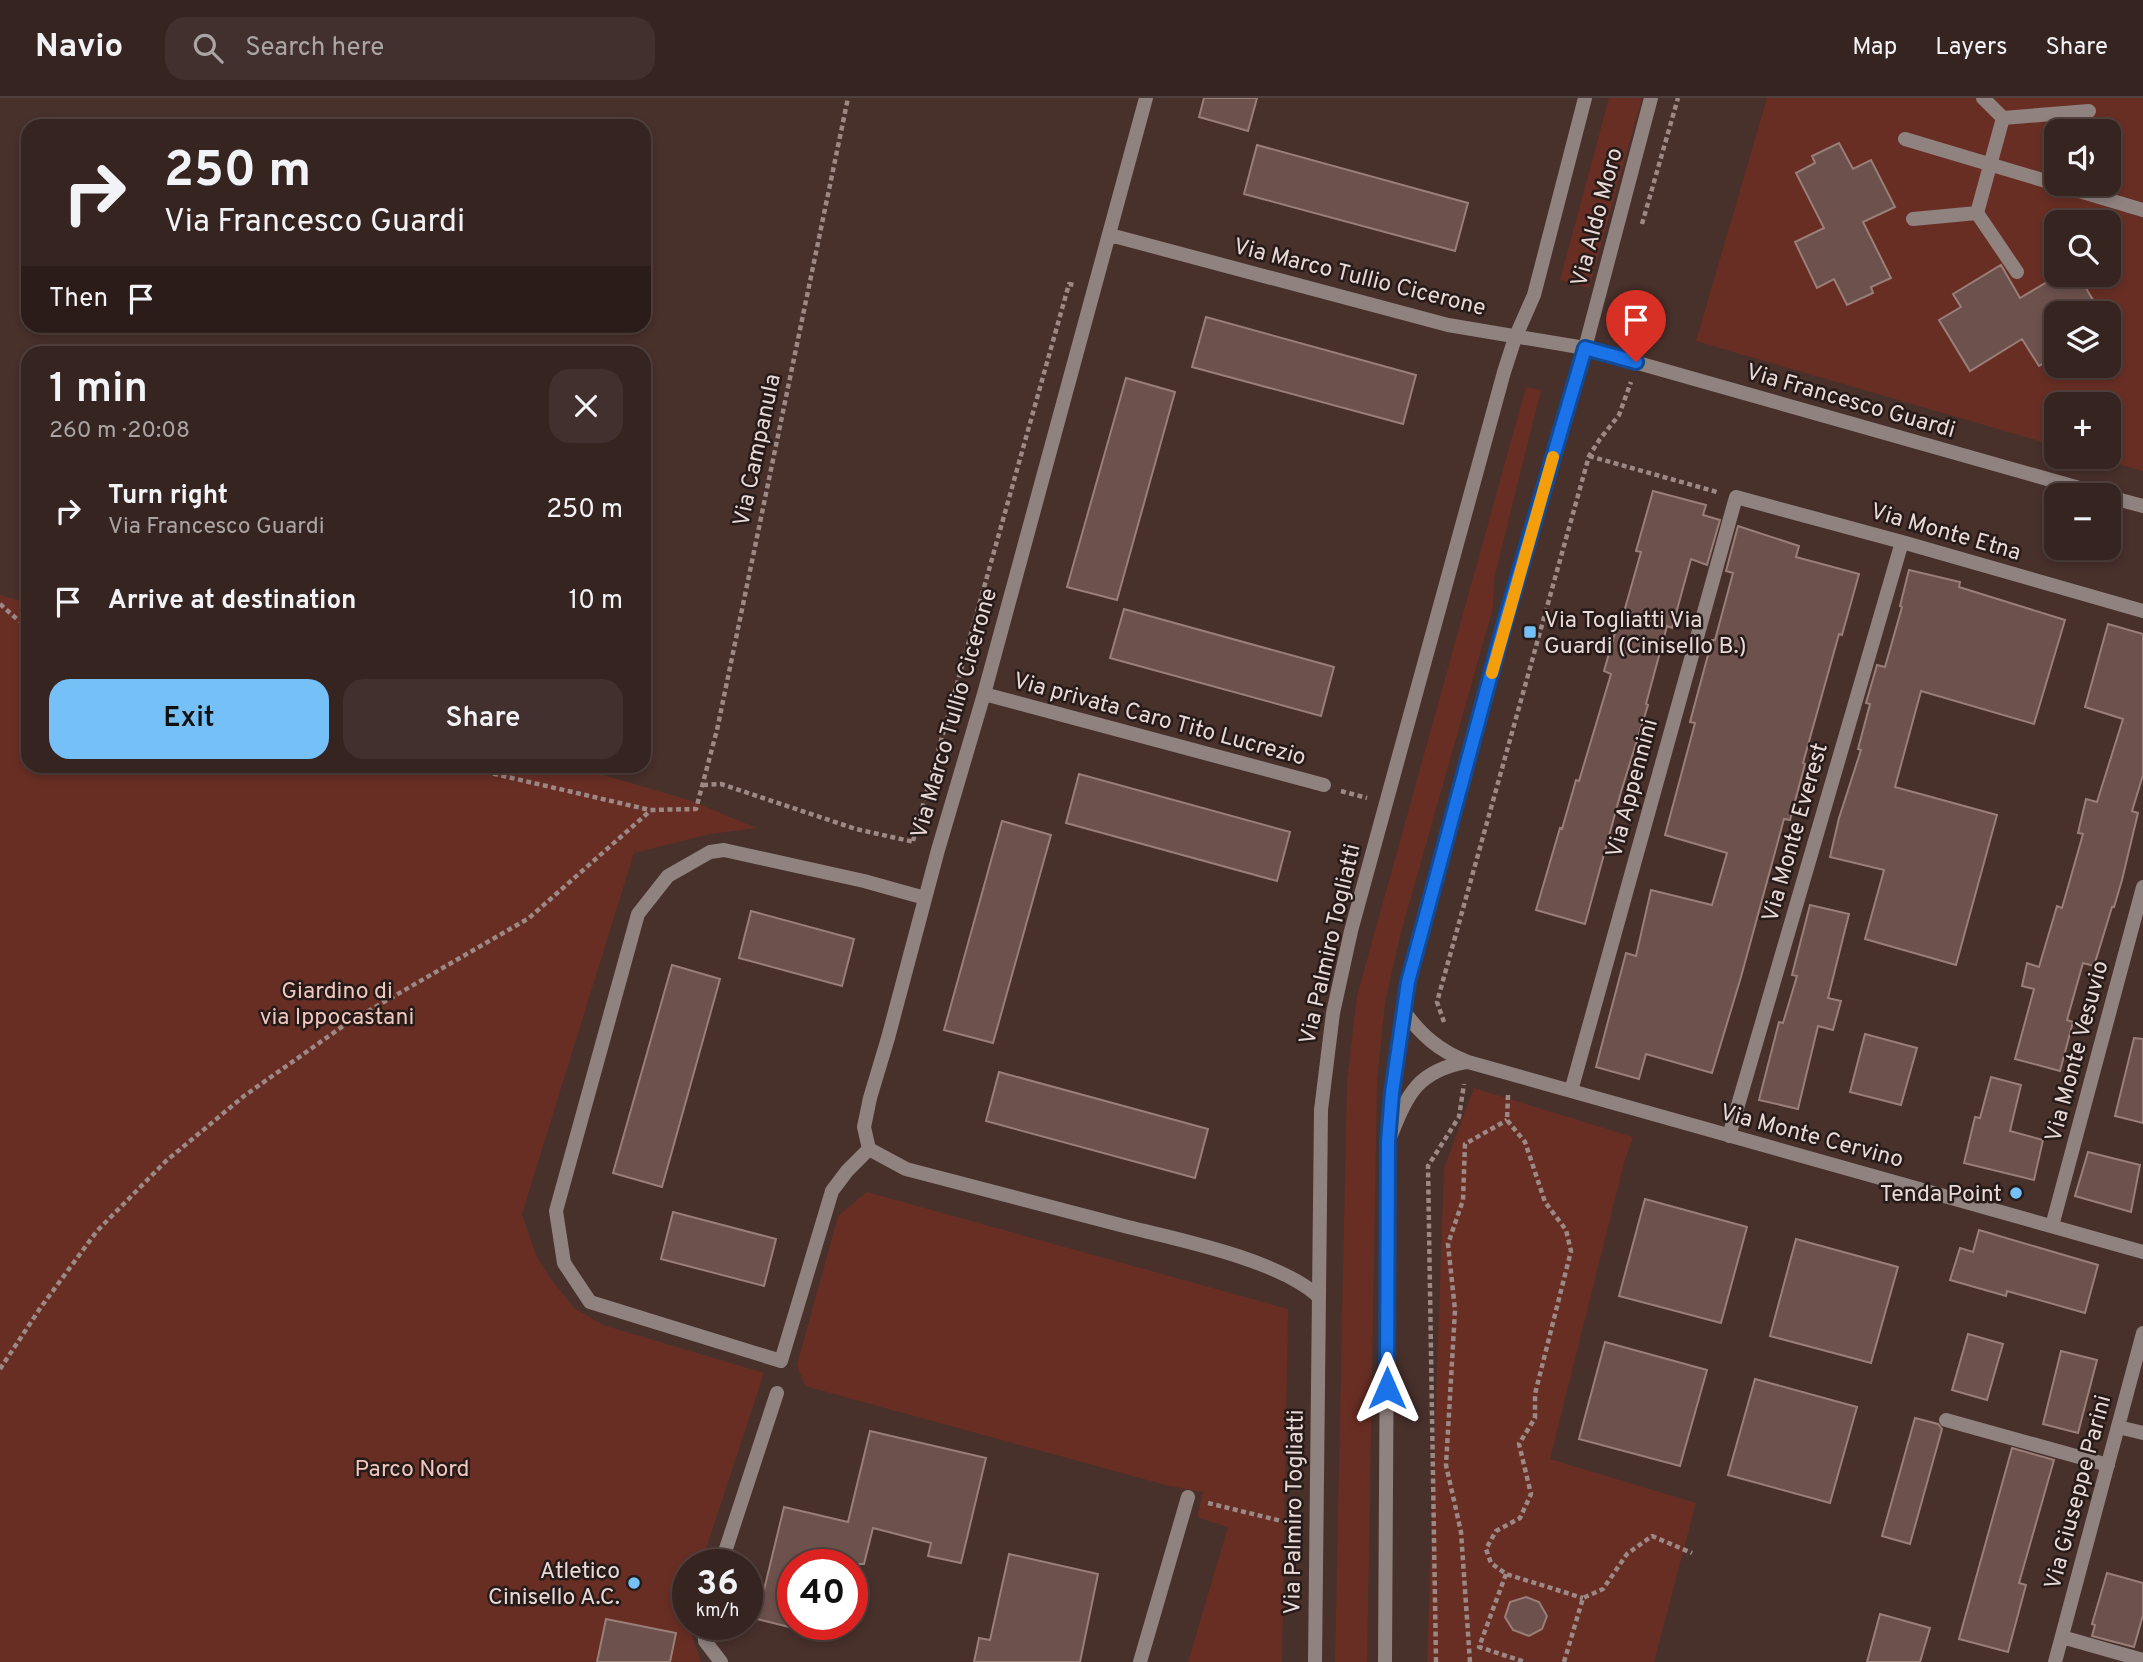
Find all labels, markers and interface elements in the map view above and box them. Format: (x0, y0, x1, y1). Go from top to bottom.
search box (165, 17, 655, 80)
text: Navio (35, 27, 123, 69)
icon: search (189, 29, 227, 67)
text: Search here (245, 32, 384, 65)
text: Map (1852, 33, 1897, 63)
text: Layers (1935, 33, 2007, 63)
text: Share (2045, 33, 2108, 63)
map controls (2044, 119, 2121, 560)
button: sound (2044, 119, 2121, 196)
text: 250 m (164, 142, 311, 204)
street label: Via Aldo Moro (1566, 145, 1631, 290)
icon: right (49, 147, 140, 238)
text: Via Francesco Guardi (164, 203, 465, 243)
button: search (2044, 210, 2121, 287)
street label: Via Marco Tullio Cicerone (1230, 233, 1489, 324)
icon: arrive (122, 280, 160, 318)
text: Then (49, 283, 108, 316)
pin (1606, 290, 1666, 362)
icon: arrive (1617, 301, 1655, 339)
button: layers (2044, 301, 2121, 378)
street label: Via Francesco Guardi (1742, 359, 1958, 446)
text: 1 min (49, 364, 148, 417)
button: close (549, 369, 623, 443)
street label: Via Campanula (728, 372, 789, 529)
button: + (2044, 392, 2121, 469)
text: 260 m · 20:08 (49, 417, 190, 446)
text: Turn right (108, 480, 228, 513)
button: − (2044, 483, 2121, 560)
icon: right (49, 492, 87, 530)
text: 250 m (546, 494, 623, 527)
street label: Via Monte Etna (1867, 498, 2024, 569)
text: Via Francesco Guardi (108, 513, 325, 542)
icon: arrive (49, 583, 87, 621)
text: Arrive at destination (108, 585, 356, 618)
text: 10 m (568, 585, 623, 618)
street label: Via Marco Tullio Cicerone (906, 585, 1005, 842)
place label: Via Togliatti Via Guardi (Cinisello B.) (1544, 607, 1747, 662)
marker: Via Togliatti Via Guardi (Cinisello B.) (1522, 624, 1538, 640)
street label: Via privata Caro Tito Lucrezio (1010, 667, 1309, 773)
button: Exit (49, 679, 329, 759)
button: Share (343, 679, 623, 759)
street label: Via Appennini (1601, 716, 1666, 861)
street label: Via Monte Everest (1757, 740, 1836, 926)
street label: Via Palmiro Togliatti (1294, 841, 1369, 1048)
street label: Via Monte Vesuvio (2040, 958, 2117, 1146)
park label: Giardino di via Ippocastani (260, 978, 414, 1033)
street label: Via Monte Cervino (1716, 1099, 1906, 1176)
place label: Tenda Point (1880, 1181, 2002, 1210)
marker: Tenda Point (2008, 1185, 2024, 1201)
position arrow (1350, 1351, 1424, 1425)
street label: Via Giuseppe Parini (2040, 1392, 2119, 1593)
street label: Via Palmiro Togliatti (1279, 1409, 1312, 1615)
park label: Parco Nord (354, 1456, 470, 1485)
speed limit sign: 40 (777, 1549, 868, 1640)
place label: Atletico Cinisello A.C. (488, 1558, 620, 1613)
text: 36 (696, 1563, 739, 1607)
marker: Atletico Cinisello A.C. (626, 1575, 642, 1591)
text: km/h (696, 1600, 739, 1623)

